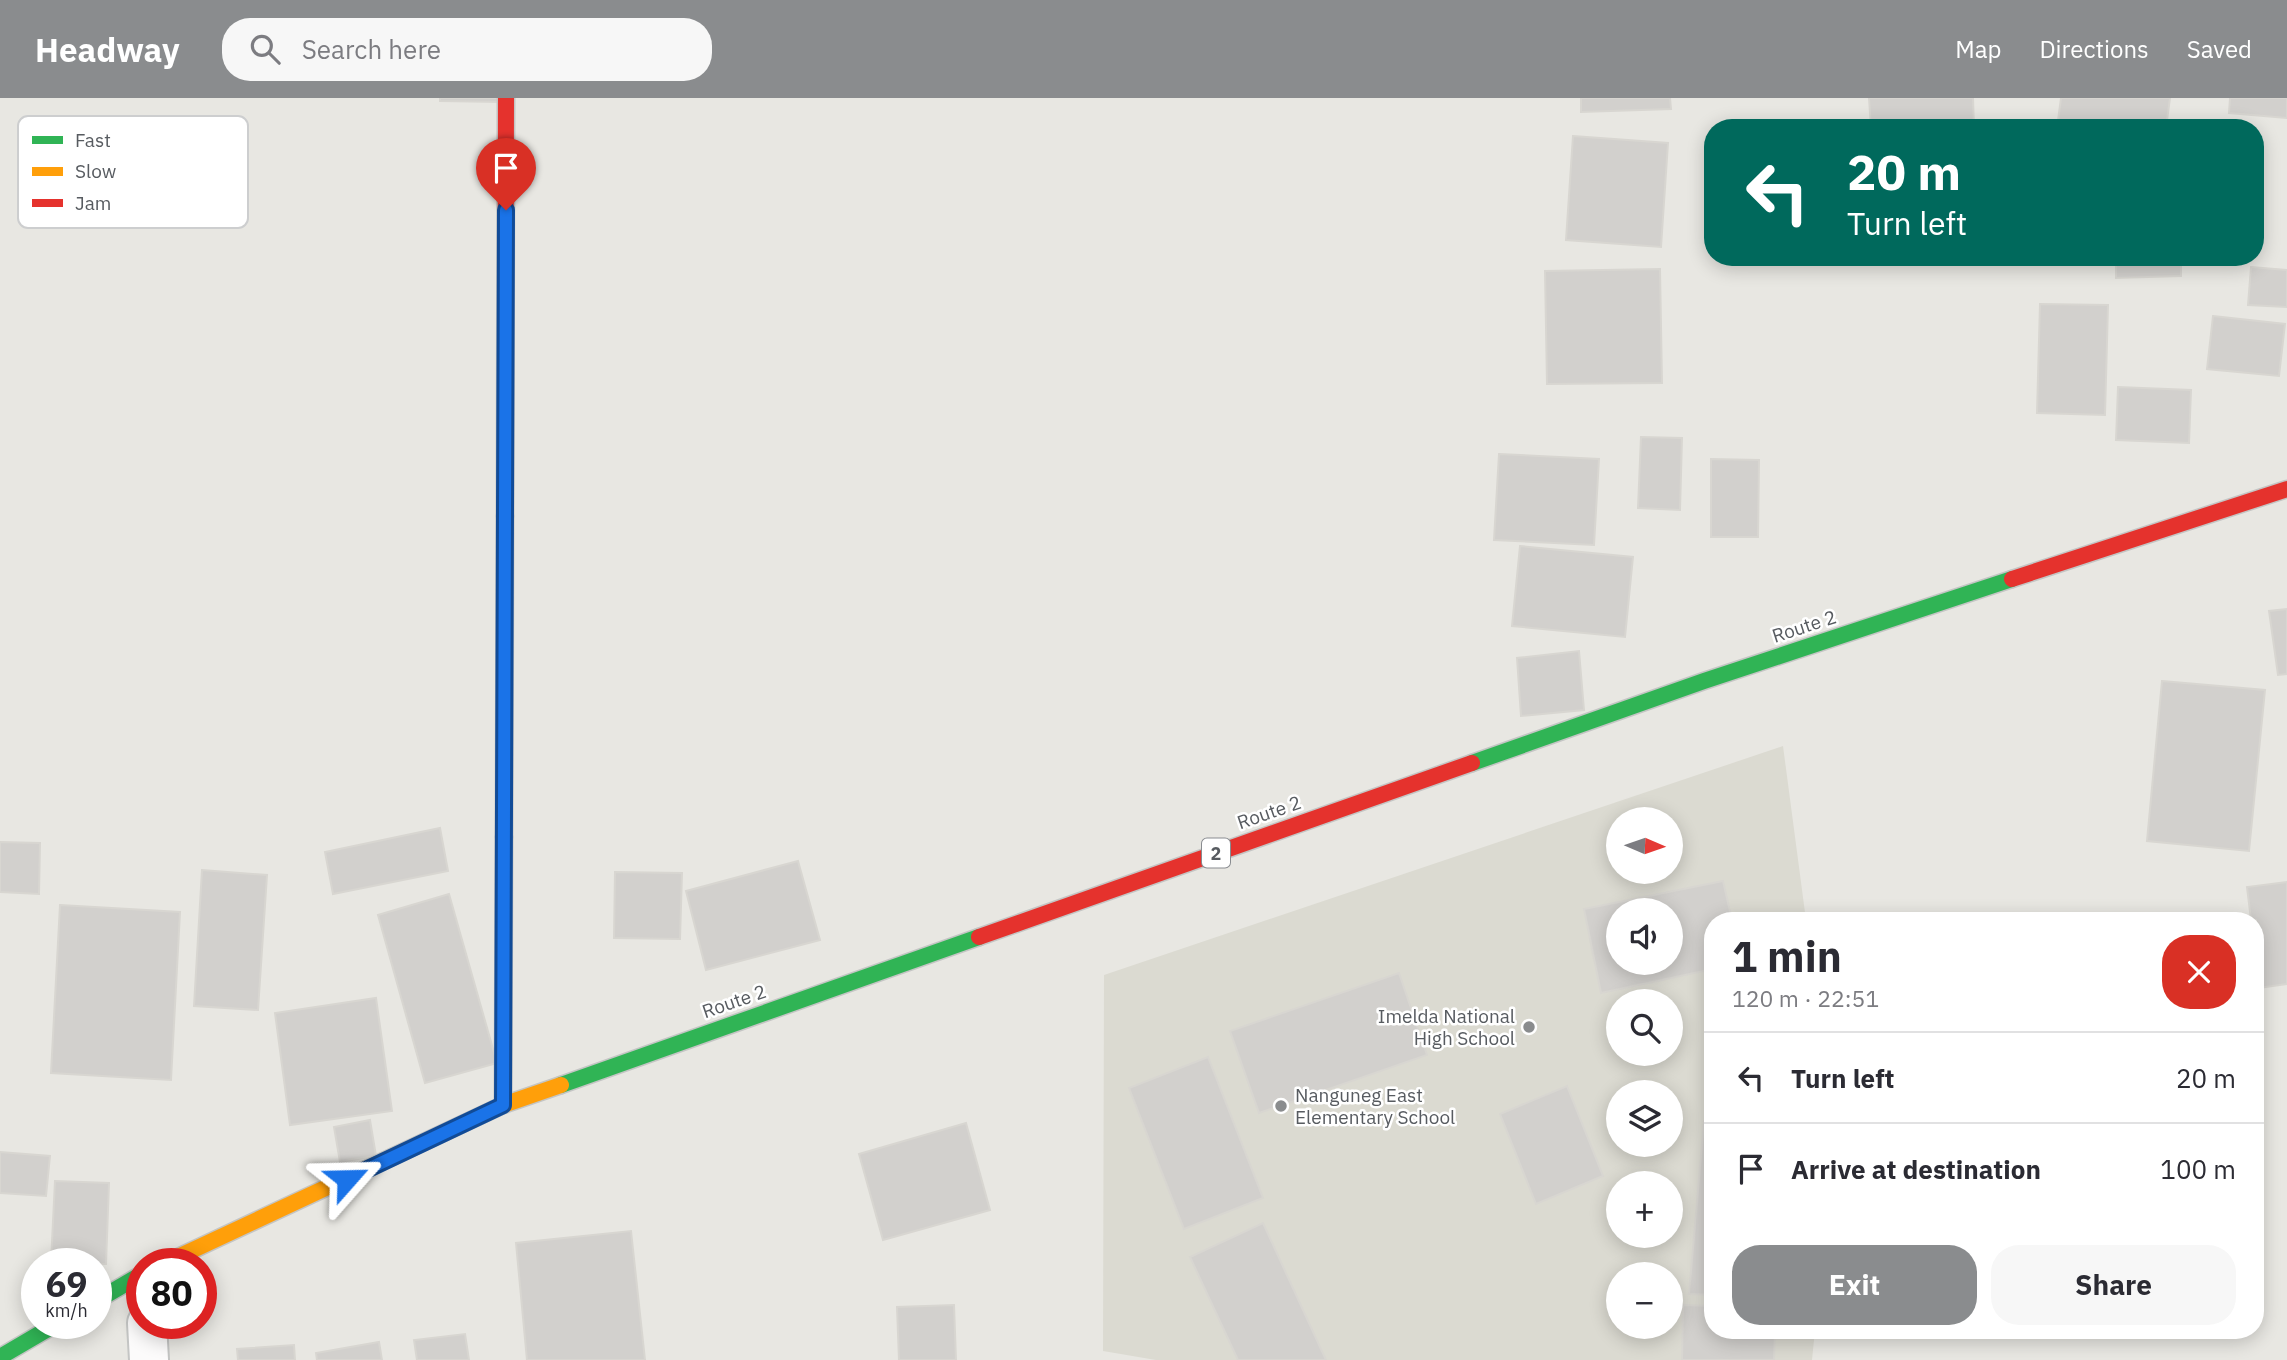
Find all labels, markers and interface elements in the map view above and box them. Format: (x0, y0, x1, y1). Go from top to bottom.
search box (222, 18, 712, 81)
text: Headway (35, 28, 180, 71)
icon: search (246, 30, 284, 68)
text: Search here (302, 32, 441, 66)
text: Map (1955, 33, 2001, 65)
text: Directions (2039, 33, 2149, 65)
text: Saved (2187, 33, 2252, 65)
legend (18, 116, 248, 228)
text: Fast (75, 128, 111, 152)
pin (476, 138, 536, 210)
text: 20 m (1847, 140, 1961, 203)
icon: left (1732, 147, 1823, 238)
icon: arrive (487, 149, 525, 187)
text: Slow (75, 159, 116, 183)
text: Jam (75, 191, 111, 215)
text: Turn left (1847, 202, 1967, 244)
street label: Route 2 (1769, 604, 1839, 648)
street label: Route 2 (1234, 790, 1304, 834)
north arrow (1606, 807, 1684, 884)
map controls (1606, 807, 1683, 1339)
road number: 2 (1202, 838, 1230, 868)
button: sound (1606, 898, 1683, 975)
text: 1 min (1732, 929, 1842, 984)
button: close (2162, 935, 2236, 1009)
street label: Route 2 (699, 979, 769, 1023)
text: 120 m · 22:51 (1732, 983, 1879, 1013)
button: search (1606, 989, 1683, 1066)
place label: Imelda National High School (1378, 1004, 1515, 1050)
marker: Imelda National High School (1521, 1019, 1537, 1035)
icon: left (1732, 1059, 1770, 1097)
text: Turn left (1791, 1061, 1894, 1095)
text: 20 m (2176, 1061, 2236, 1095)
button: layers (1606, 1080, 1683, 1157)
place label: Nanguneg East Elementary School (1295, 1083, 1455, 1129)
marker: Nanguneg East Elementary School (1273, 1098, 1289, 1114)
position arrow (310, 1142, 384, 1216)
icon: arrive (1732, 1150, 1770, 1188)
text: Arrive at destination (1791, 1152, 2041, 1186)
text: 100 m (2160, 1152, 2236, 1186)
button: + (1606, 1171, 1683, 1248)
button: Exit (1732, 1245, 1977, 1325)
button: Share (1991, 1245, 2236, 1325)
speed limit sign: 80 (126, 1248, 217, 1339)
text: 69 (45, 1261, 88, 1307)
button: − (1606, 1262, 1683, 1339)
text: km/h (45, 1299, 88, 1322)

